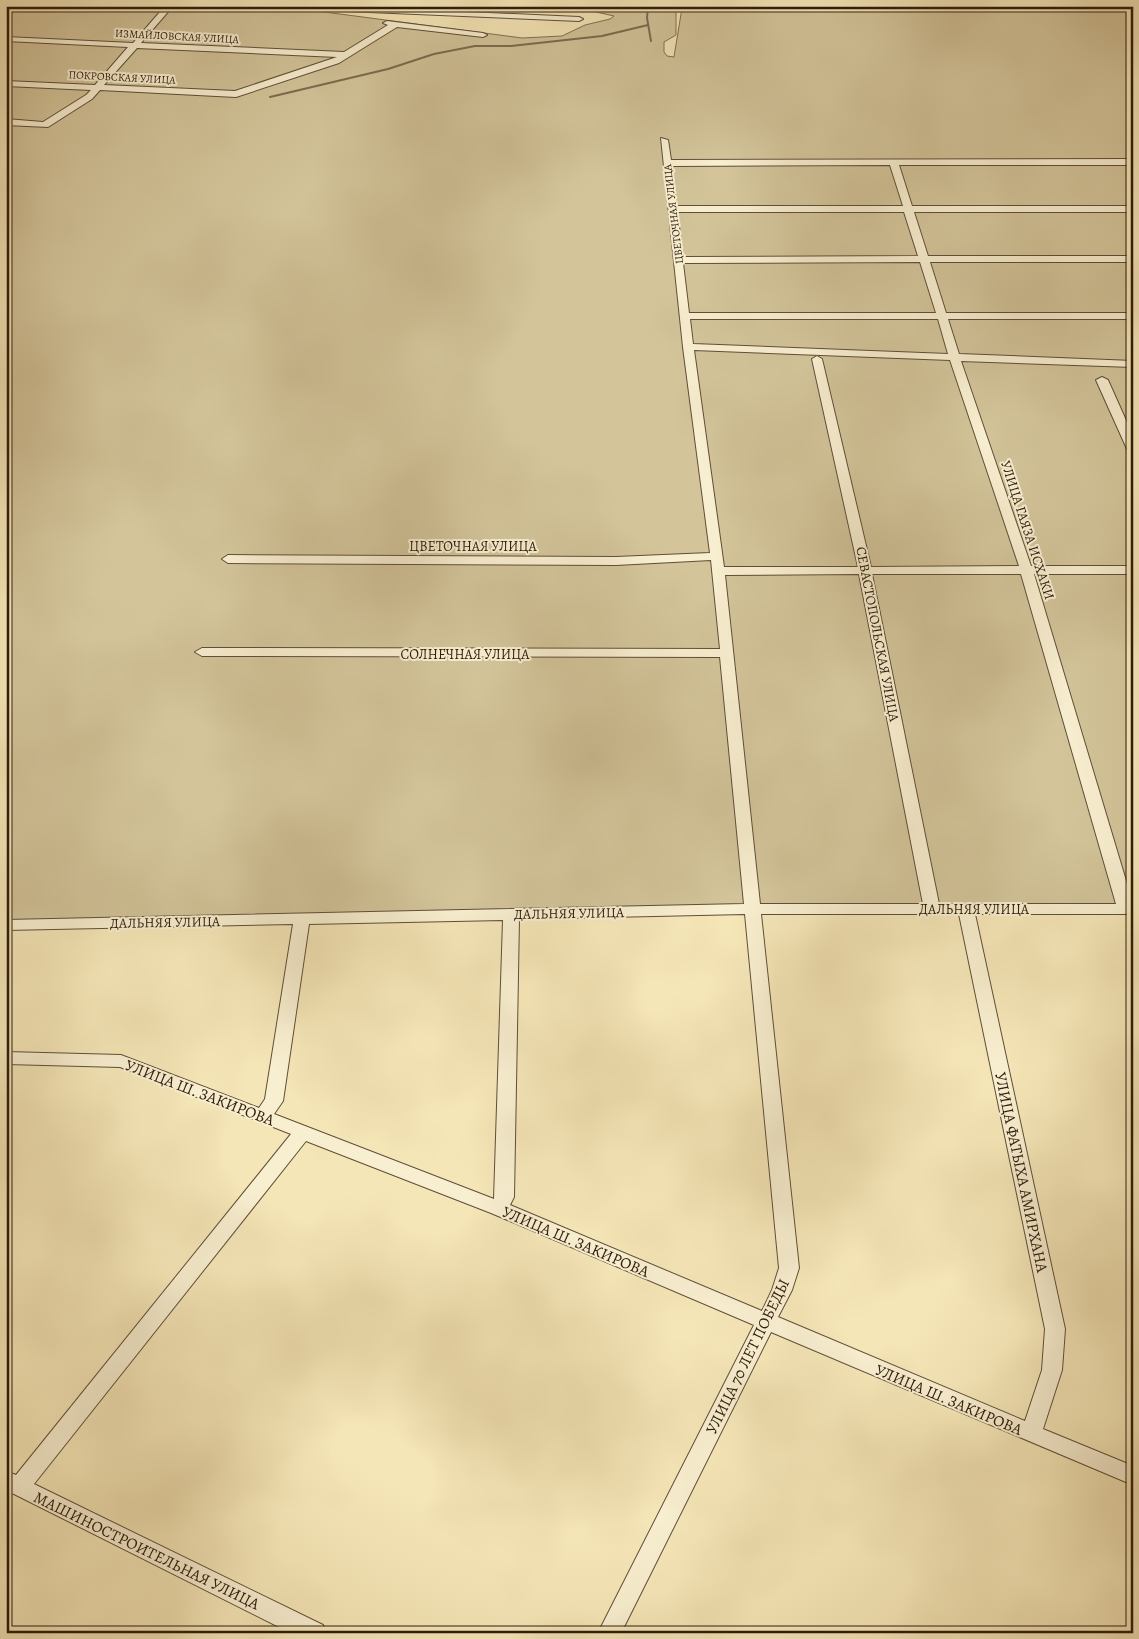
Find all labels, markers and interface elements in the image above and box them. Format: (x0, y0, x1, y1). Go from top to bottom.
street label: ИЗМАЙЛОВСКАЯ УЛИЦА (115, 26, 240, 47)
street label: ПОКРОВСКАЯ УЛИЦА (68, 67, 177, 88)
street label: ЦВЕТОЧНАЯ УЛИЦА (660, 163, 687, 265)
street label: УЛИЦА ГАЯЗА ИСХАКИ (996, 458, 1059, 602)
street label: ЦВЕТОЧНАЯ УЛИЦА (409, 537, 538, 556)
street label: СЕВАСТОПОЛЬСКАЯ УЛИЦА (851, 545, 904, 724)
street label: СОЛНЕЧНАЯ УЛИЦА (401, 645, 530, 664)
street label: ДАЛЬНЯЯ УЛИЦА (919, 900, 1030, 919)
street label: ДАЛЬНЯЯ УЛИЦА (514, 903, 625, 924)
street label: ДАЛЬНЯЯ УЛИЦА (110, 912, 221, 933)
street label: УЛИЦА Ш. ЗАКИРОВА (122, 1054, 278, 1132)
street label: УЛИЦА ФАТЫХА АМИРХАНА (989, 1070, 1053, 1275)
street label: УЛИЦА Ш. ЗАКИРОВА (499, 1201, 653, 1283)
street label: УЛИЦА 70 ЛЕТ ПОБЕДЫ (701, 1275, 795, 1438)
street label: УЛИЦА Ш. ЗАКИРОВА (872, 1359, 1026, 1441)
street label: МАШИНОСТРОИТЕЛЬНАЯ УЛИЦА (30, 1486, 264, 1616)

